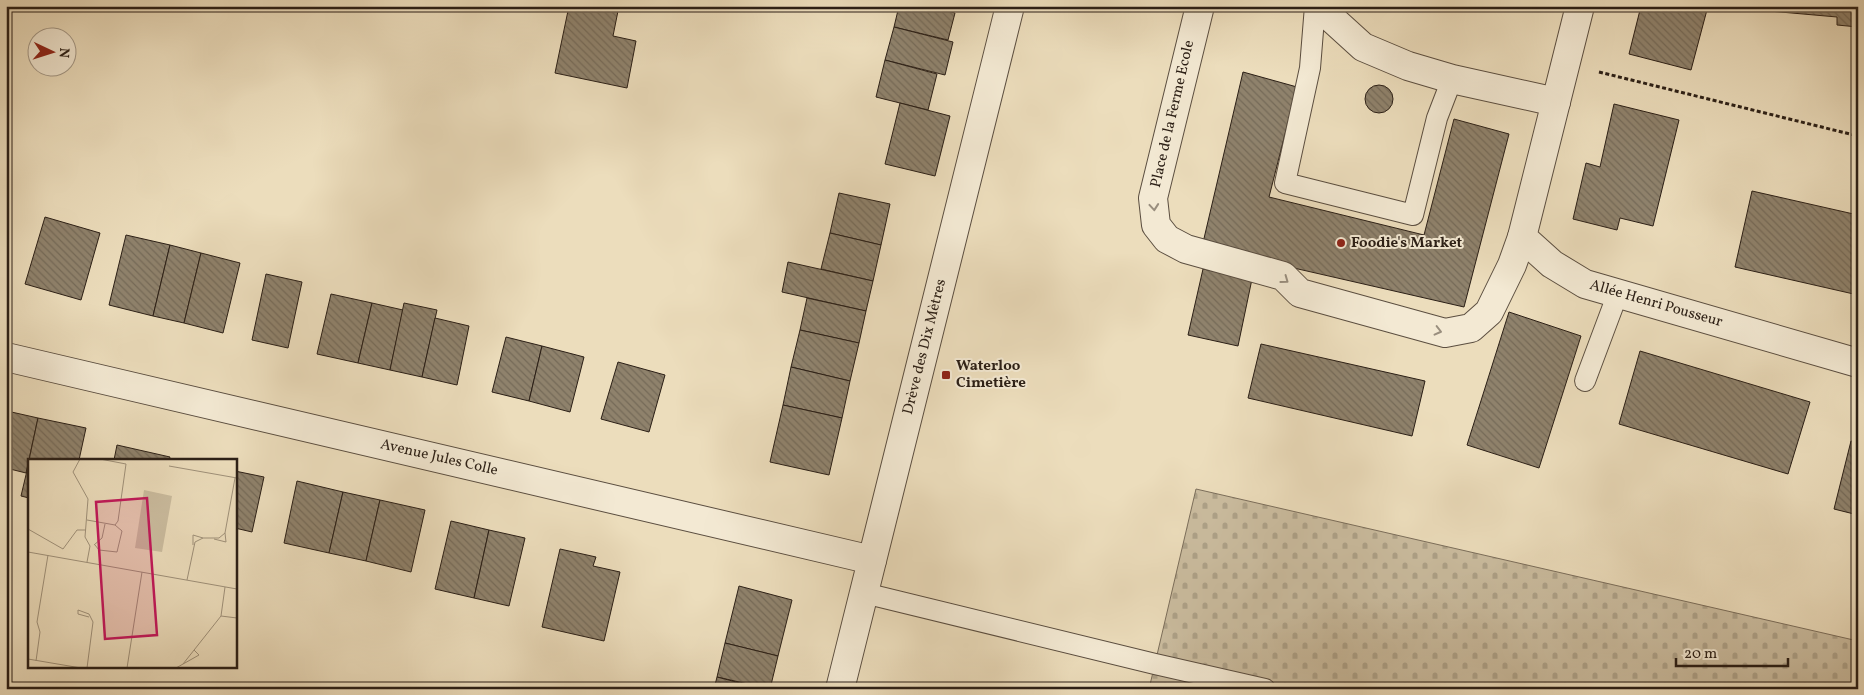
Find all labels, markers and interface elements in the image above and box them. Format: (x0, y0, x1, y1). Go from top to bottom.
north arrow (28, 28, 78, 78)
street label: Place de la Ferme Ecole (1146, 38, 1200, 190)
text: N (54, 47, 73, 59)
one-way arrow (1148, 203, 1159, 211)
place label: Foodie's Market (1351, 233, 1463, 254)
marker: Foodie's Market (1335, 237, 1347, 249)
one-way arrow (1280, 274, 1289, 283)
street label: Allée Henri Pousseur (1587, 275, 1725, 333)
street label: Drève des Dix Mètres (898, 277, 952, 417)
one-way arrow (1433, 325, 1441, 335)
place label: Waterloo Cimetière (956, 356, 1026, 394)
marker: Waterloo Cimetière (940, 369, 952, 381)
street label: Avenue Jules Colle (378, 434, 500, 482)
inset map (28, 459, 236, 668)
scale bar (1676, 635, 1789, 667)
text: 20 m (1684, 644, 1717, 665)

